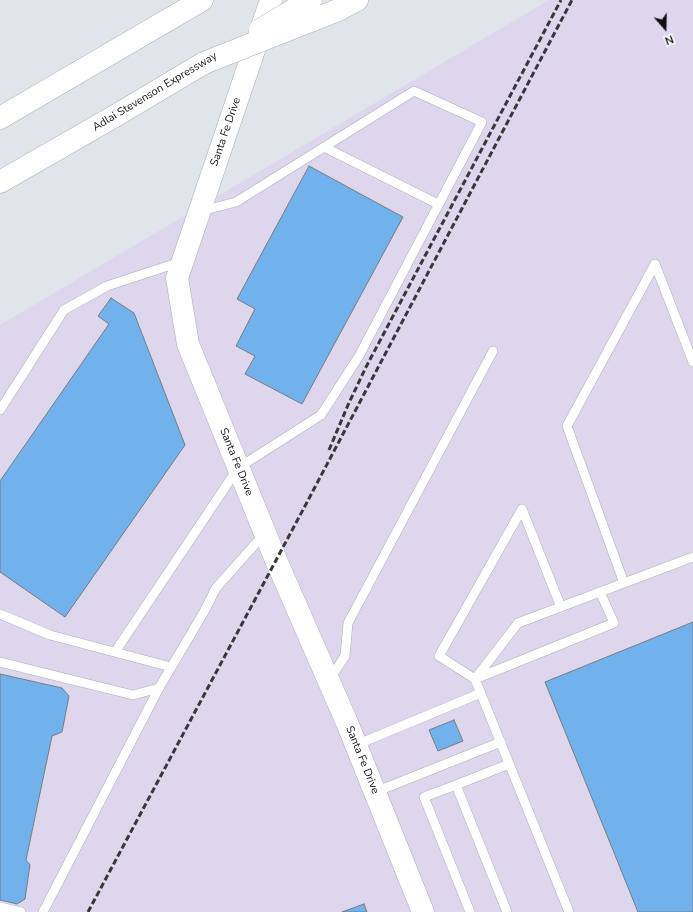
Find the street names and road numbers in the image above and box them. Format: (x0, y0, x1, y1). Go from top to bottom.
street label: Adlai Stevenson Expressway (90, 50, 220, 134)
street label: Santa Fe Drive (208, 96, 244, 168)
street label: Santa Fe Drive (216, 426, 256, 498)
street label: Santa Fe Drive (342, 724, 382, 796)

